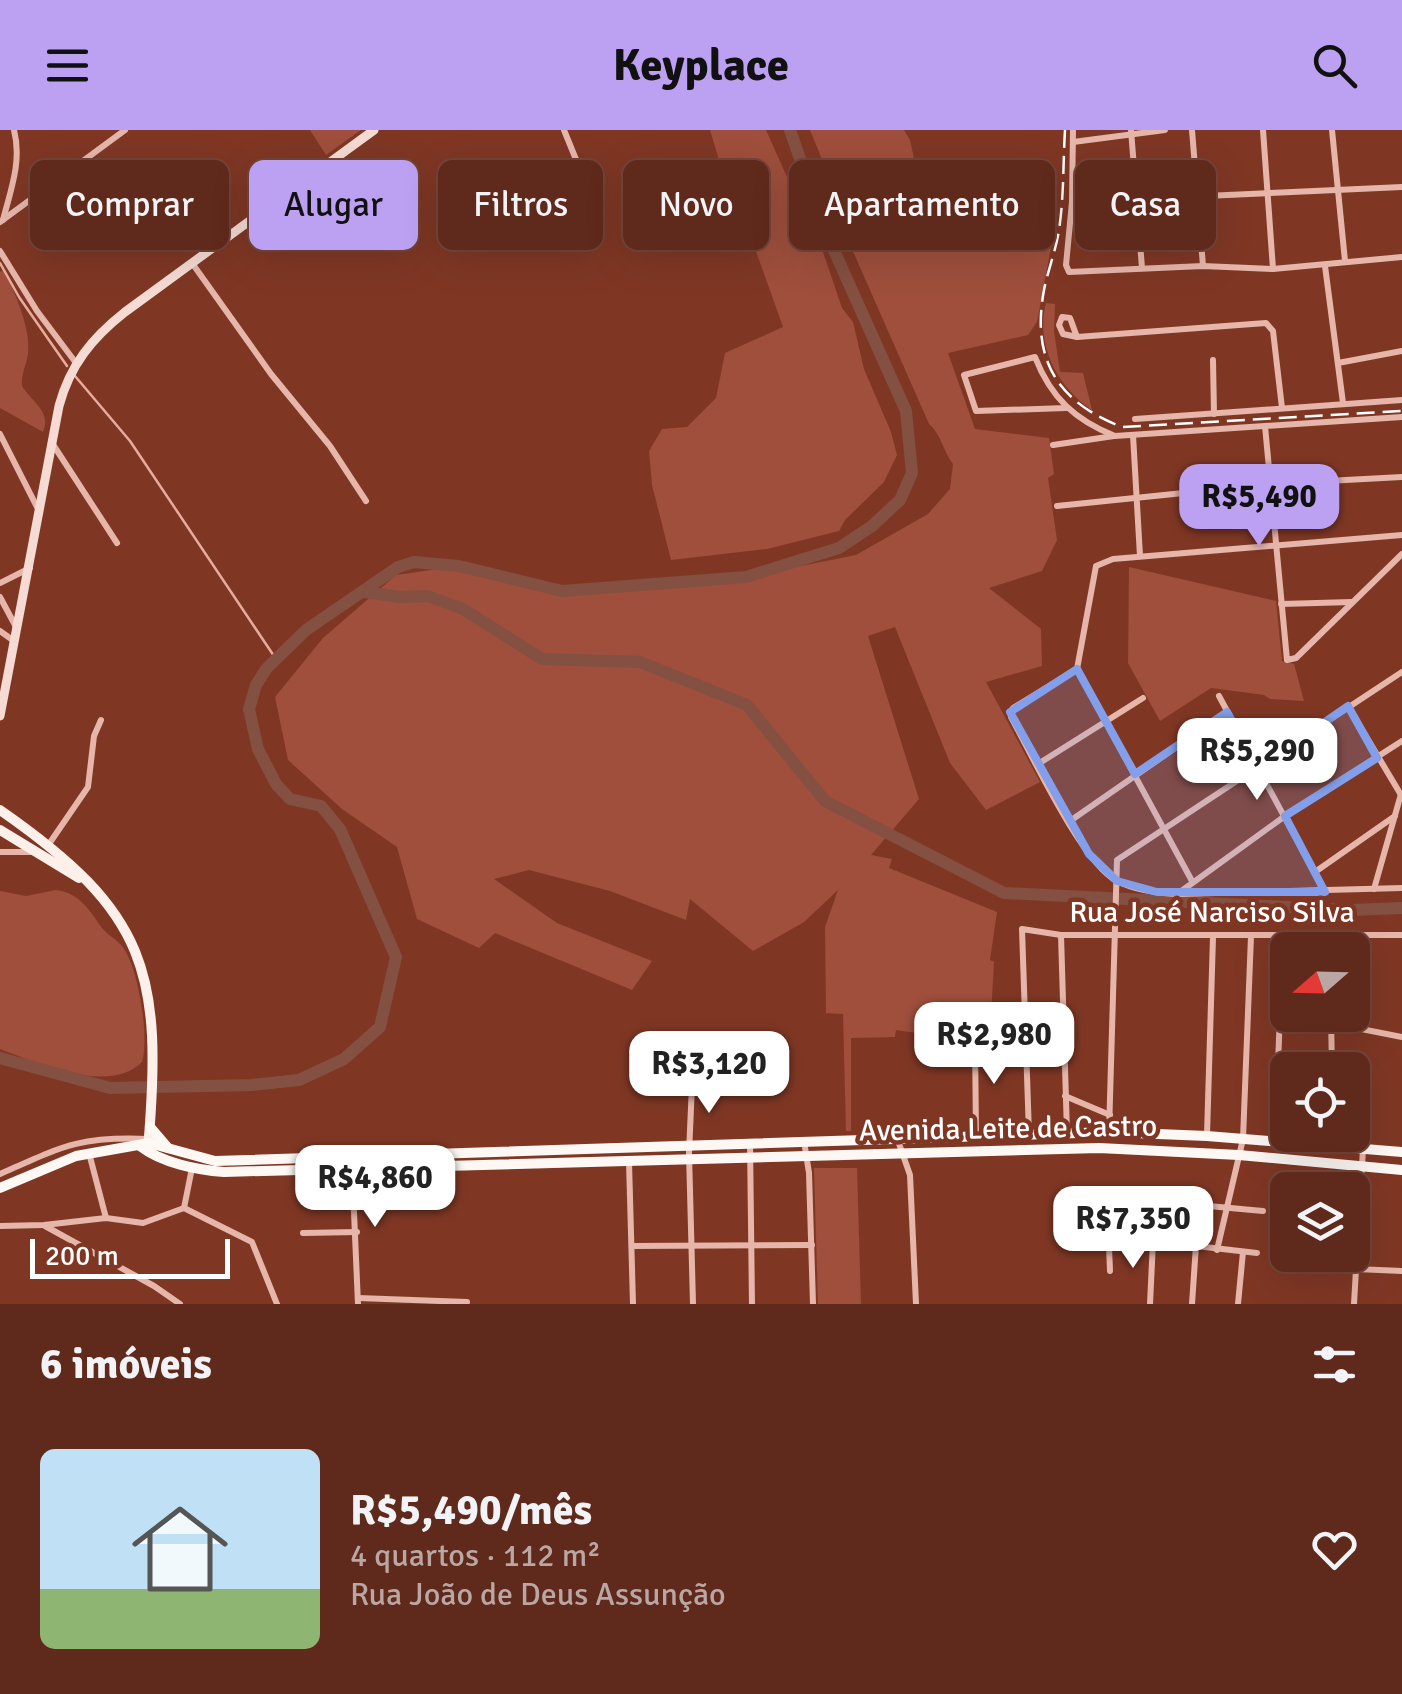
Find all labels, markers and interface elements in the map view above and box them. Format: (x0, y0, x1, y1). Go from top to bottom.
icon: menu (40, 38, 95, 93)
text: Keyplace (613, 38, 789, 93)
icon: search (1307, 38, 1362, 93)
chip: Comprar (30, 160, 229, 250)
chip: Alugar (249, 160, 418, 250)
chip: Filtros (438, 160, 603, 250)
chip: Novo (623, 160, 769, 250)
chip: Apartamento (789, 160, 1055, 250)
chip: Casa (1075, 160, 1216, 250)
pin: R$5,490 (1167, 464, 1351, 549)
text: R$5,490 (1201, 477, 1317, 516)
pin: R$5,290 (1165, 718, 1349, 803)
text: R$5,290 (1199, 731, 1315, 770)
street label: Rua José Narciso Silva (1069, 894, 1355, 931)
north arrow (1270, 932, 1370, 1032)
map controls (1270, 932, 1370, 1272)
pin: R$2,980 (902, 1002, 1086, 1087)
text: R$2,980 (936, 1015, 1052, 1054)
pin: R$3,120 (617, 1031, 801, 1116)
text: R$3,120 (651, 1044, 767, 1083)
button: locate (1270, 1052, 1370, 1152)
street label: Avenida Leite de Castro (859, 1107, 1158, 1150)
pin: R$4,860 (283, 1145, 467, 1230)
text: R$4,860 (317, 1158, 433, 1197)
button: layers (1270, 1172, 1370, 1272)
pin: R$7,350 (1041, 1186, 1225, 1271)
text: R$7,350 (1075, 1199, 1191, 1238)
scale bar (30, 1234, 230, 1278)
text: 200 m (45, 1239, 119, 1273)
icon: filters (1307, 1337, 1362, 1392)
text: 6 imóveis (40, 1339, 212, 1390)
text: R$5,490/mês (350, 1485, 592, 1536)
icon: home (120, 1489, 240, 1609)
icon: heart (1307, 1522, 1362, 1577)
text: 4 quartos · 112 m² (350, 1536, 601, 1575)
text: Rua João de Deus Assunção (350, 1575, 726, 1614)

